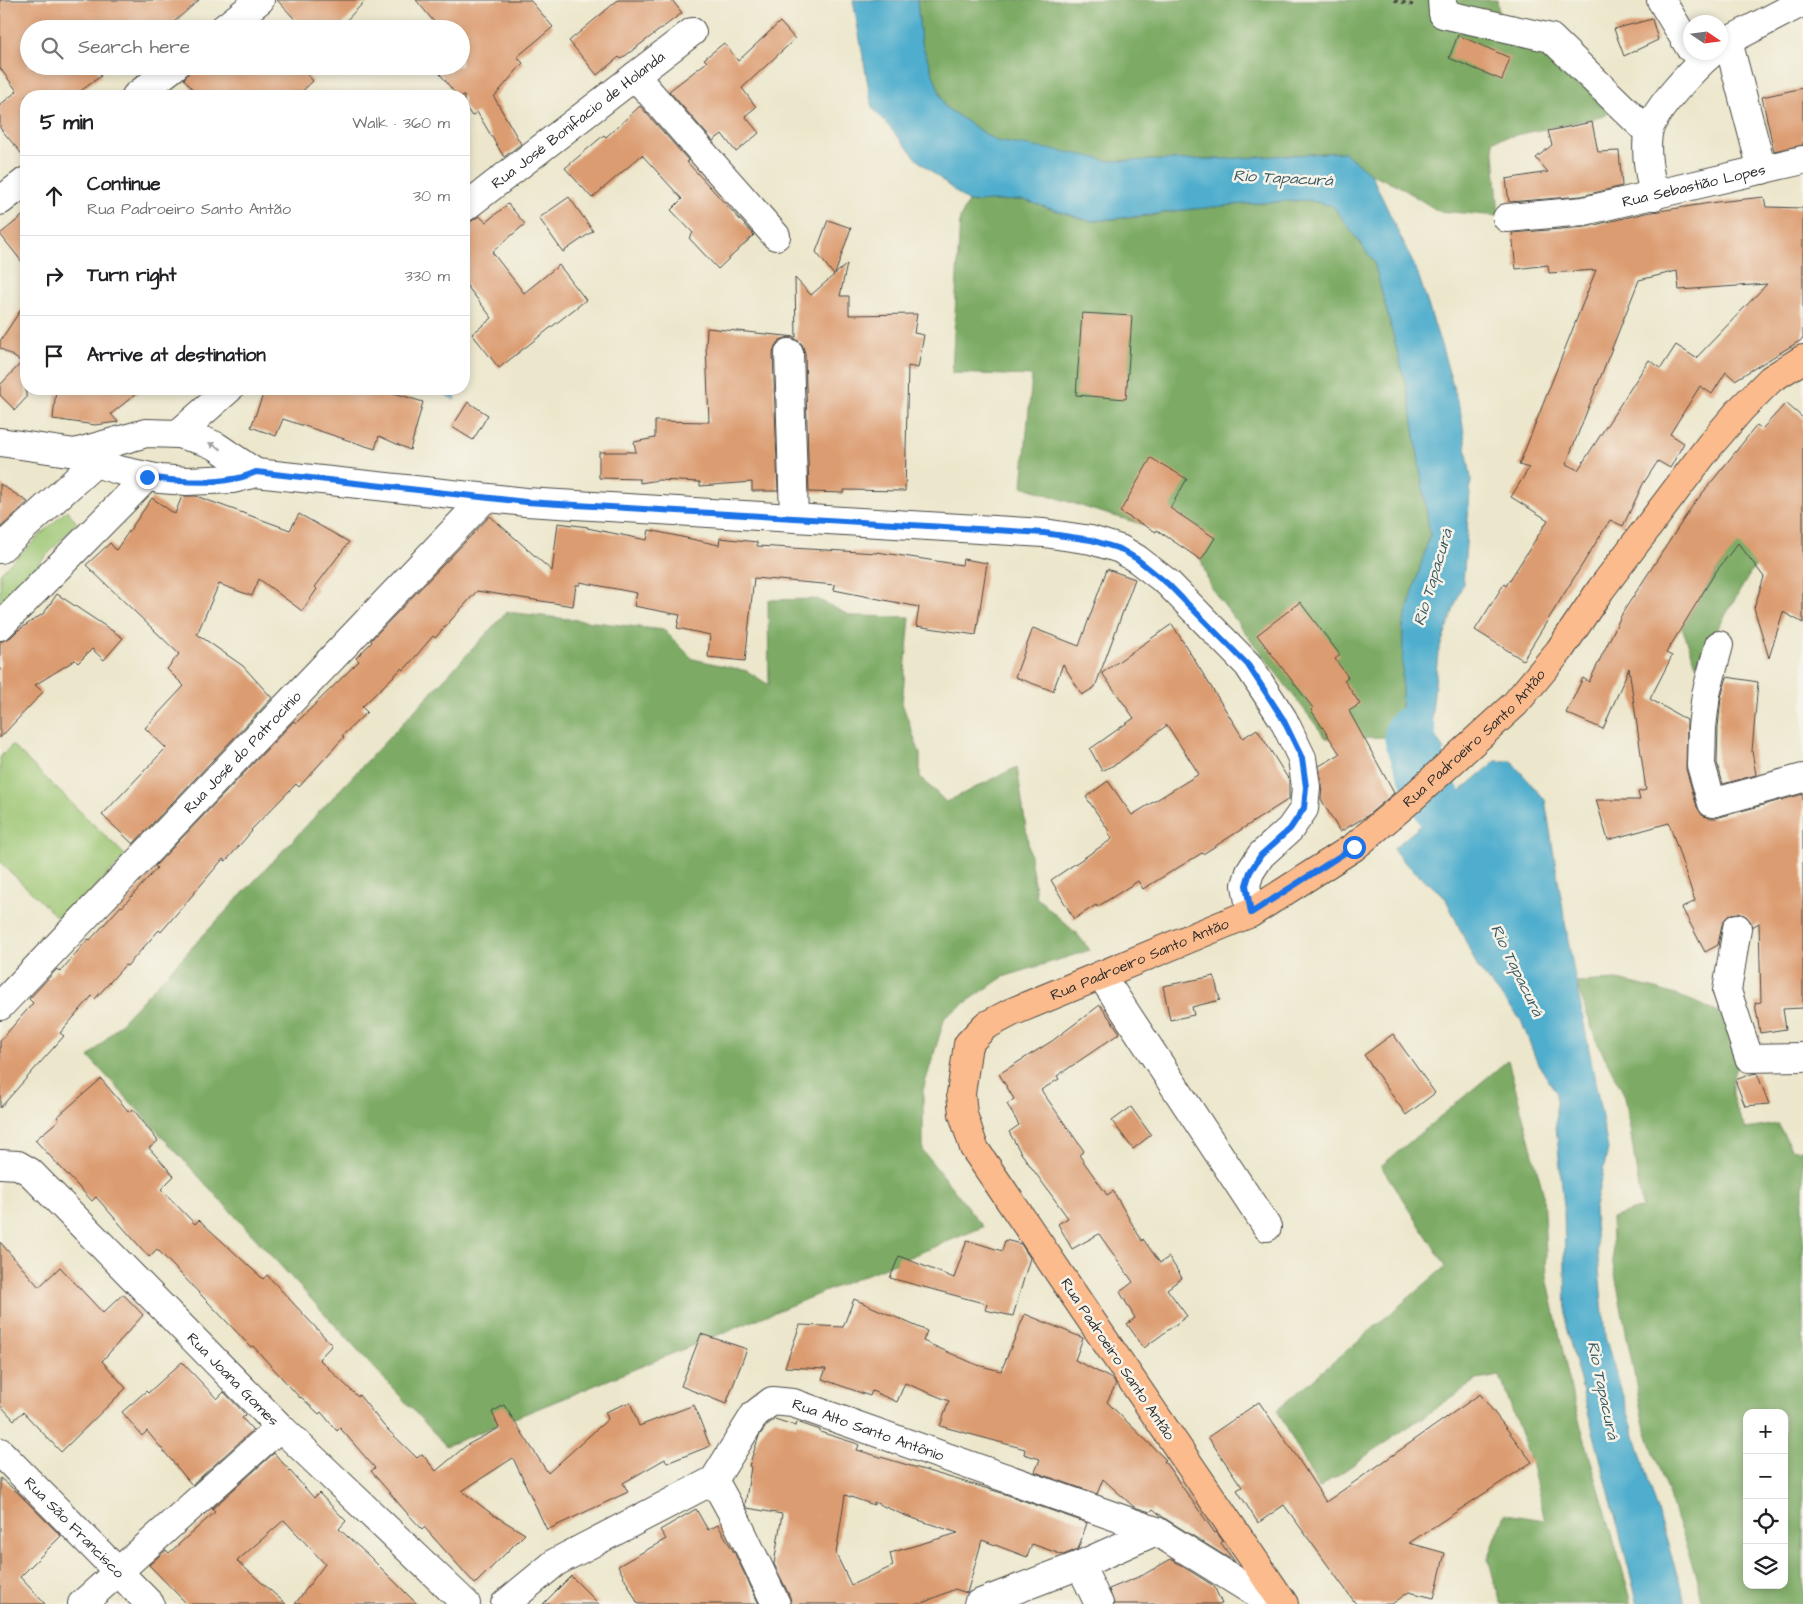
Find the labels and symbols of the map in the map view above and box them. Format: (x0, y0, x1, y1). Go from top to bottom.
north arrow (1683, 15, 1728, 60)
street label: Rua José Bonifacio de Holanda (487, 47, 670, 194)
street label: Rua Sebastião Lopes (1620, 159, 1768, 213)
water label: Rio Tapacurá (1233, 164, 1334, 192)
one-way arrow (208, 442, 222, 450)
route end (136, 466, 159, 489)
water label: Rio Tapacurá (1408, 526, 1458, 628)
street label: Rua Padroeiro Santo Antão (1398, 665, 1551, 813)
street label: Rua José do Patrocinio (179, 686, 307, 818)
route start (1343, 836, 1366, 859)
street label: Rua Padroeiro Santo Antão (1047, 913, 1233, 1006)
water label: Rio Tapacurá (1485, 921, 1549, 1021)
street label: Rua Padroeiro Santo Antão (1055, 1274, 1180, 1445)
street label: Rua Joana Gomes (182, 1328, 284, 1431)
water label: Rio Tapacurá (1582, 1339, 1624, 1442)
street label: Rua Alto Santo Antônio (789, 1394, 947, 1467)
street label: Rua São Francisco (19, 1472, 129, 1584)

